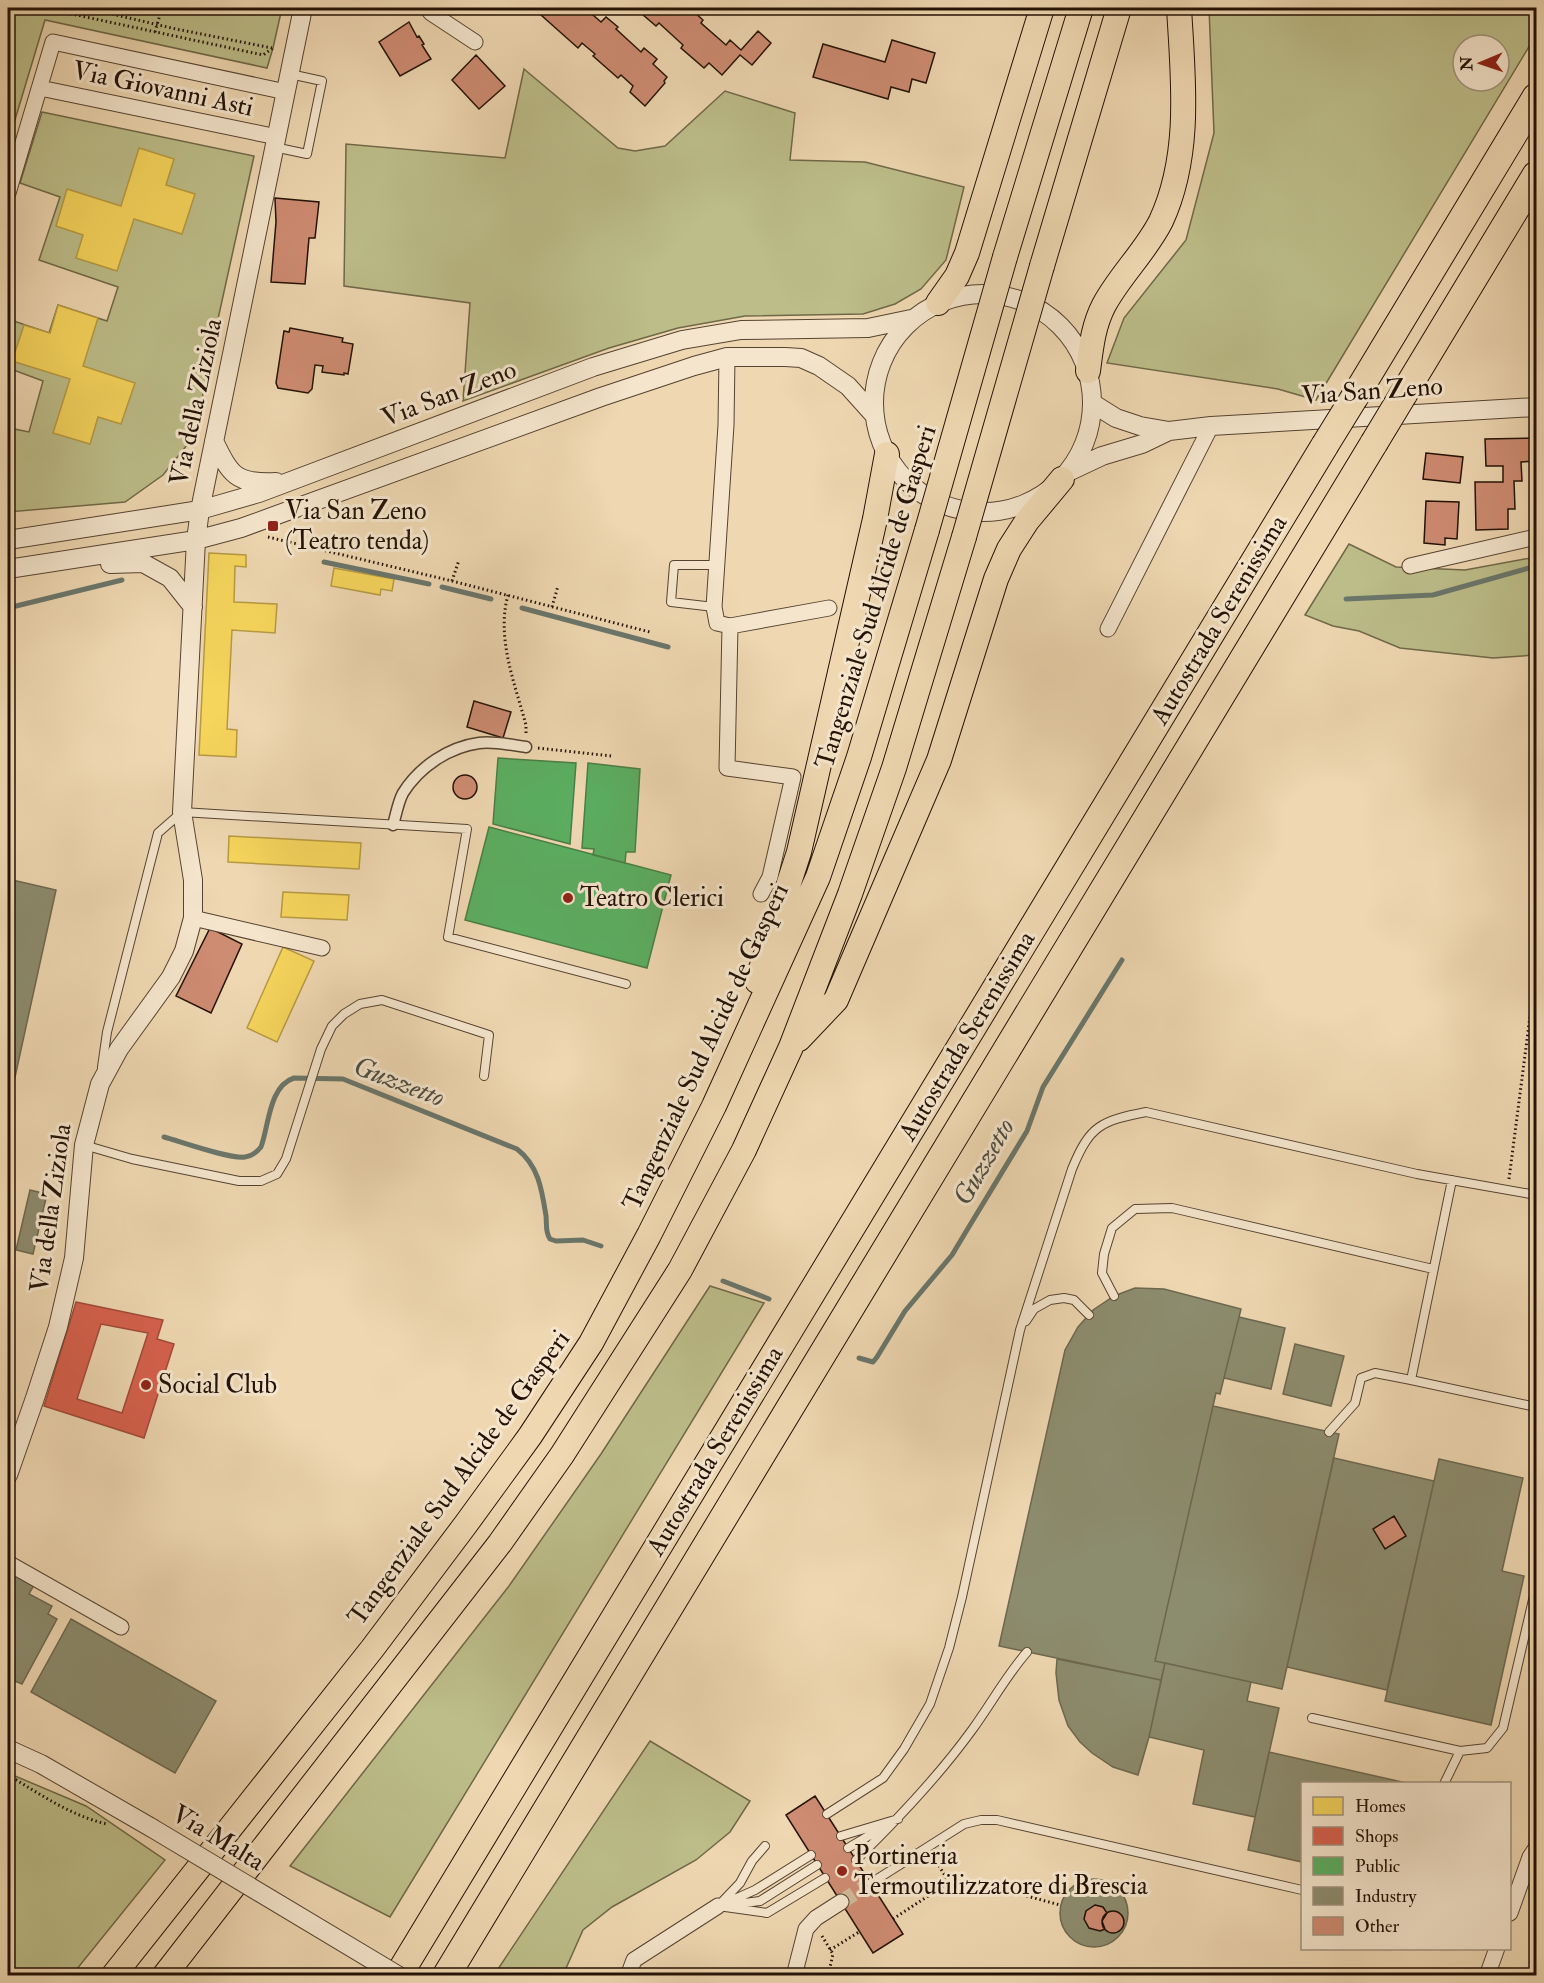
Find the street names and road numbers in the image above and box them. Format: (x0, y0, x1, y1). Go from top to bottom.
street label: Via Giovanni Asti (70, 54, 256, 124)
street label: Via della Ziziola (163, 315, 229, 488)
street label: Via San Zeno (377, 354, 521, 434)
street label: Via San Zeno (1300, 370, 1444, 412)
street label: Tangenziale Sud Alcide de Gasperi (808, 421, 945, 773)
street label: Autostrada Serenissima (1143, 509, 1294, 732)
street label: Tangenziale Sud Alcide de Gasperi (616, 878, 797, 1216)
street label: Autostrada Serenissima (891, 925, 1042, 1148)
street label: Via della Ziziola (23, 1121, 79, 1294)
street label: Tangenziale Sud Alcide de Gasperi (341, 1324, 578, 1633)
street label: Autostrada Serenissima (639, 1340, 790, 1563)
street label: Via Malta (166, 1798, 271, 1878)

